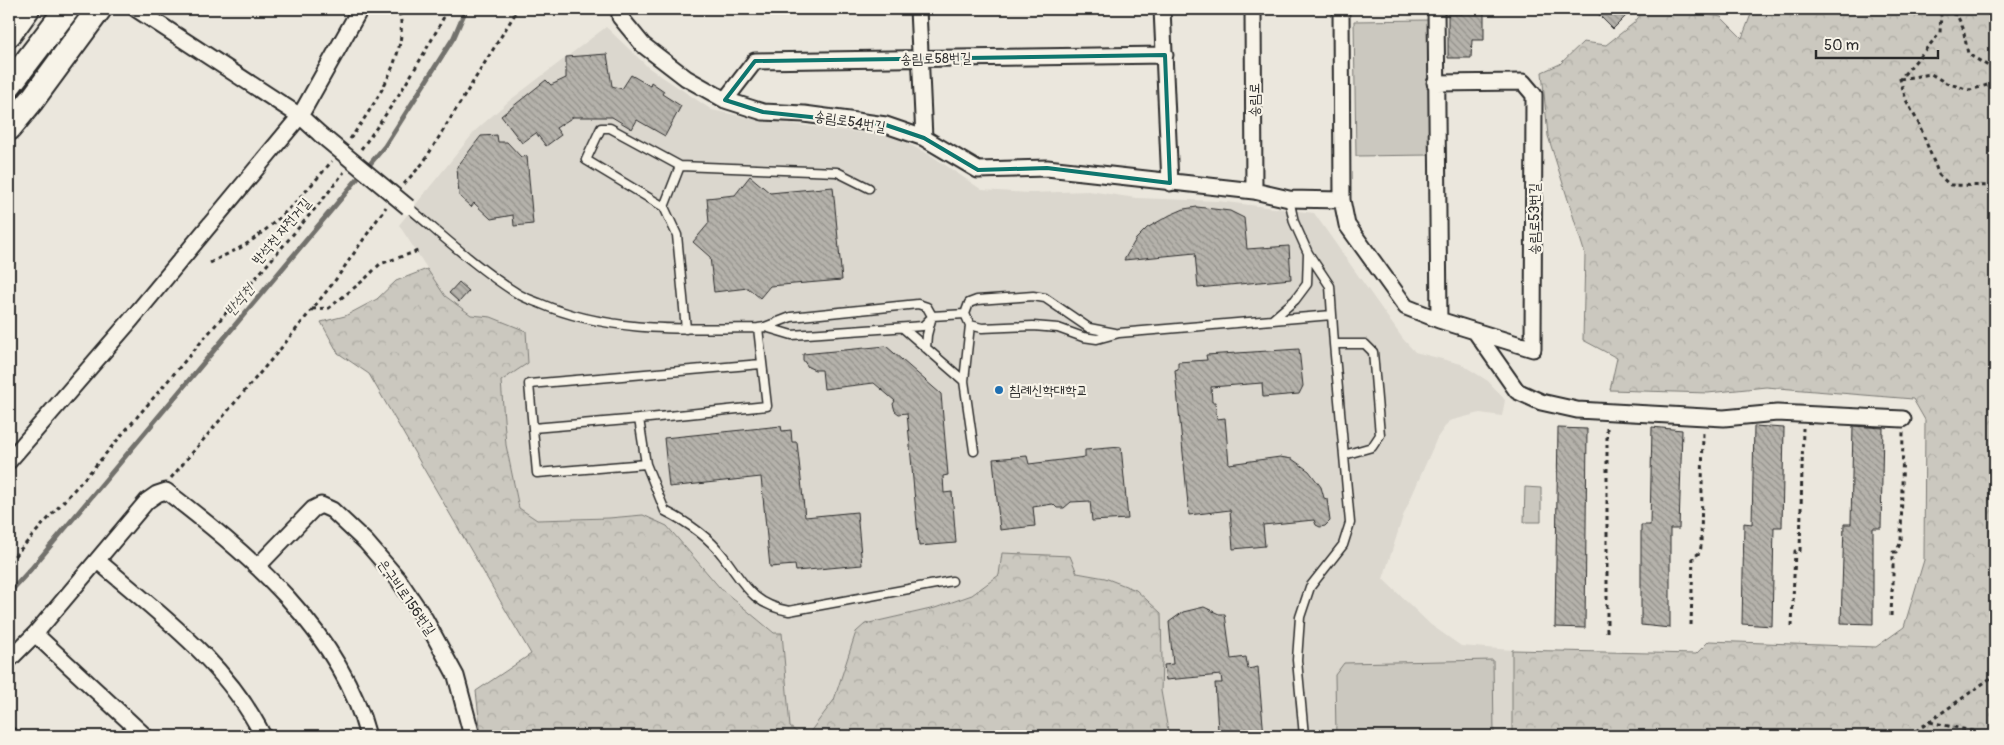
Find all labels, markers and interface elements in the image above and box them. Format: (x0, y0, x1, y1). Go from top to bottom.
scale bar (1816, 28, 1939, 60)
text: 50 m (1824, 36, 1859, 55)
street label: 송림로58번길 (900, 49, 972, 68)
street label: 송림로 (1246, 83, 1263, 117)
street label: 송림로54번길 (813, 107, 888, 136)
street label: 송림로53번길 (1526, 182, 1543, 255)
street label: 반석천 자전거길 (249, 194, 315, 268)
water label: 반석천 (220, 279, 260, 320)
place label: 침례신학대학교 (1009, 382, 1088, 399)
marker: 침례신학대학교 (993, 384, 1005, 396)
street label: 은구비로156번길 (374, 556, 439, 639)

